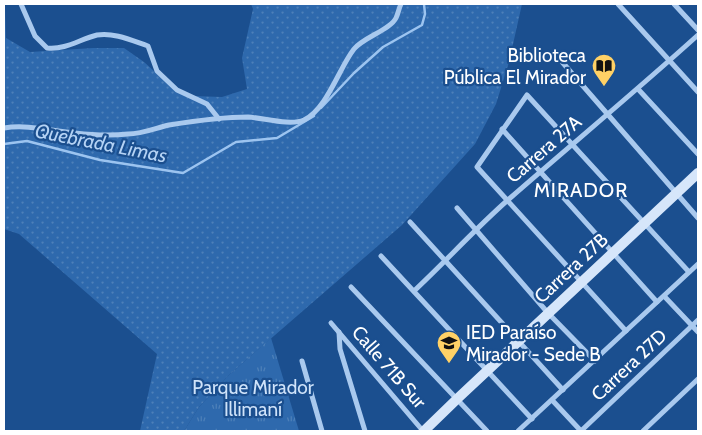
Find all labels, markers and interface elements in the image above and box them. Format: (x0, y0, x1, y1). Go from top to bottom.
place label: Biblioteca Pública El Mirador (444, 44, 586, 89)
library icon: Biblioteca Pública El Mirador (591, 53, 617, 87)
street label: Carrera 27A (502, 110, 586, 188)
water label: Quebrada Limas (33, 118, 169, 168)
district label: MIRADOR (534, 178, 628, 202)
street label: Carrera 27B (529, 228, 613, 308)
street label: Calle 71B Sur (347, 321, 431, 413)
place label: IED Paraíso Mirador - Sede B (466, 321, 601, 366)
street label: Carrera 27D (586, 324, 672, 406)
school or university icon: IED Paraíso Mirador - Sede B (436, 330, 462, 364)
park label: Parque Mirador Illimaní (192, 376, 314, 421)

